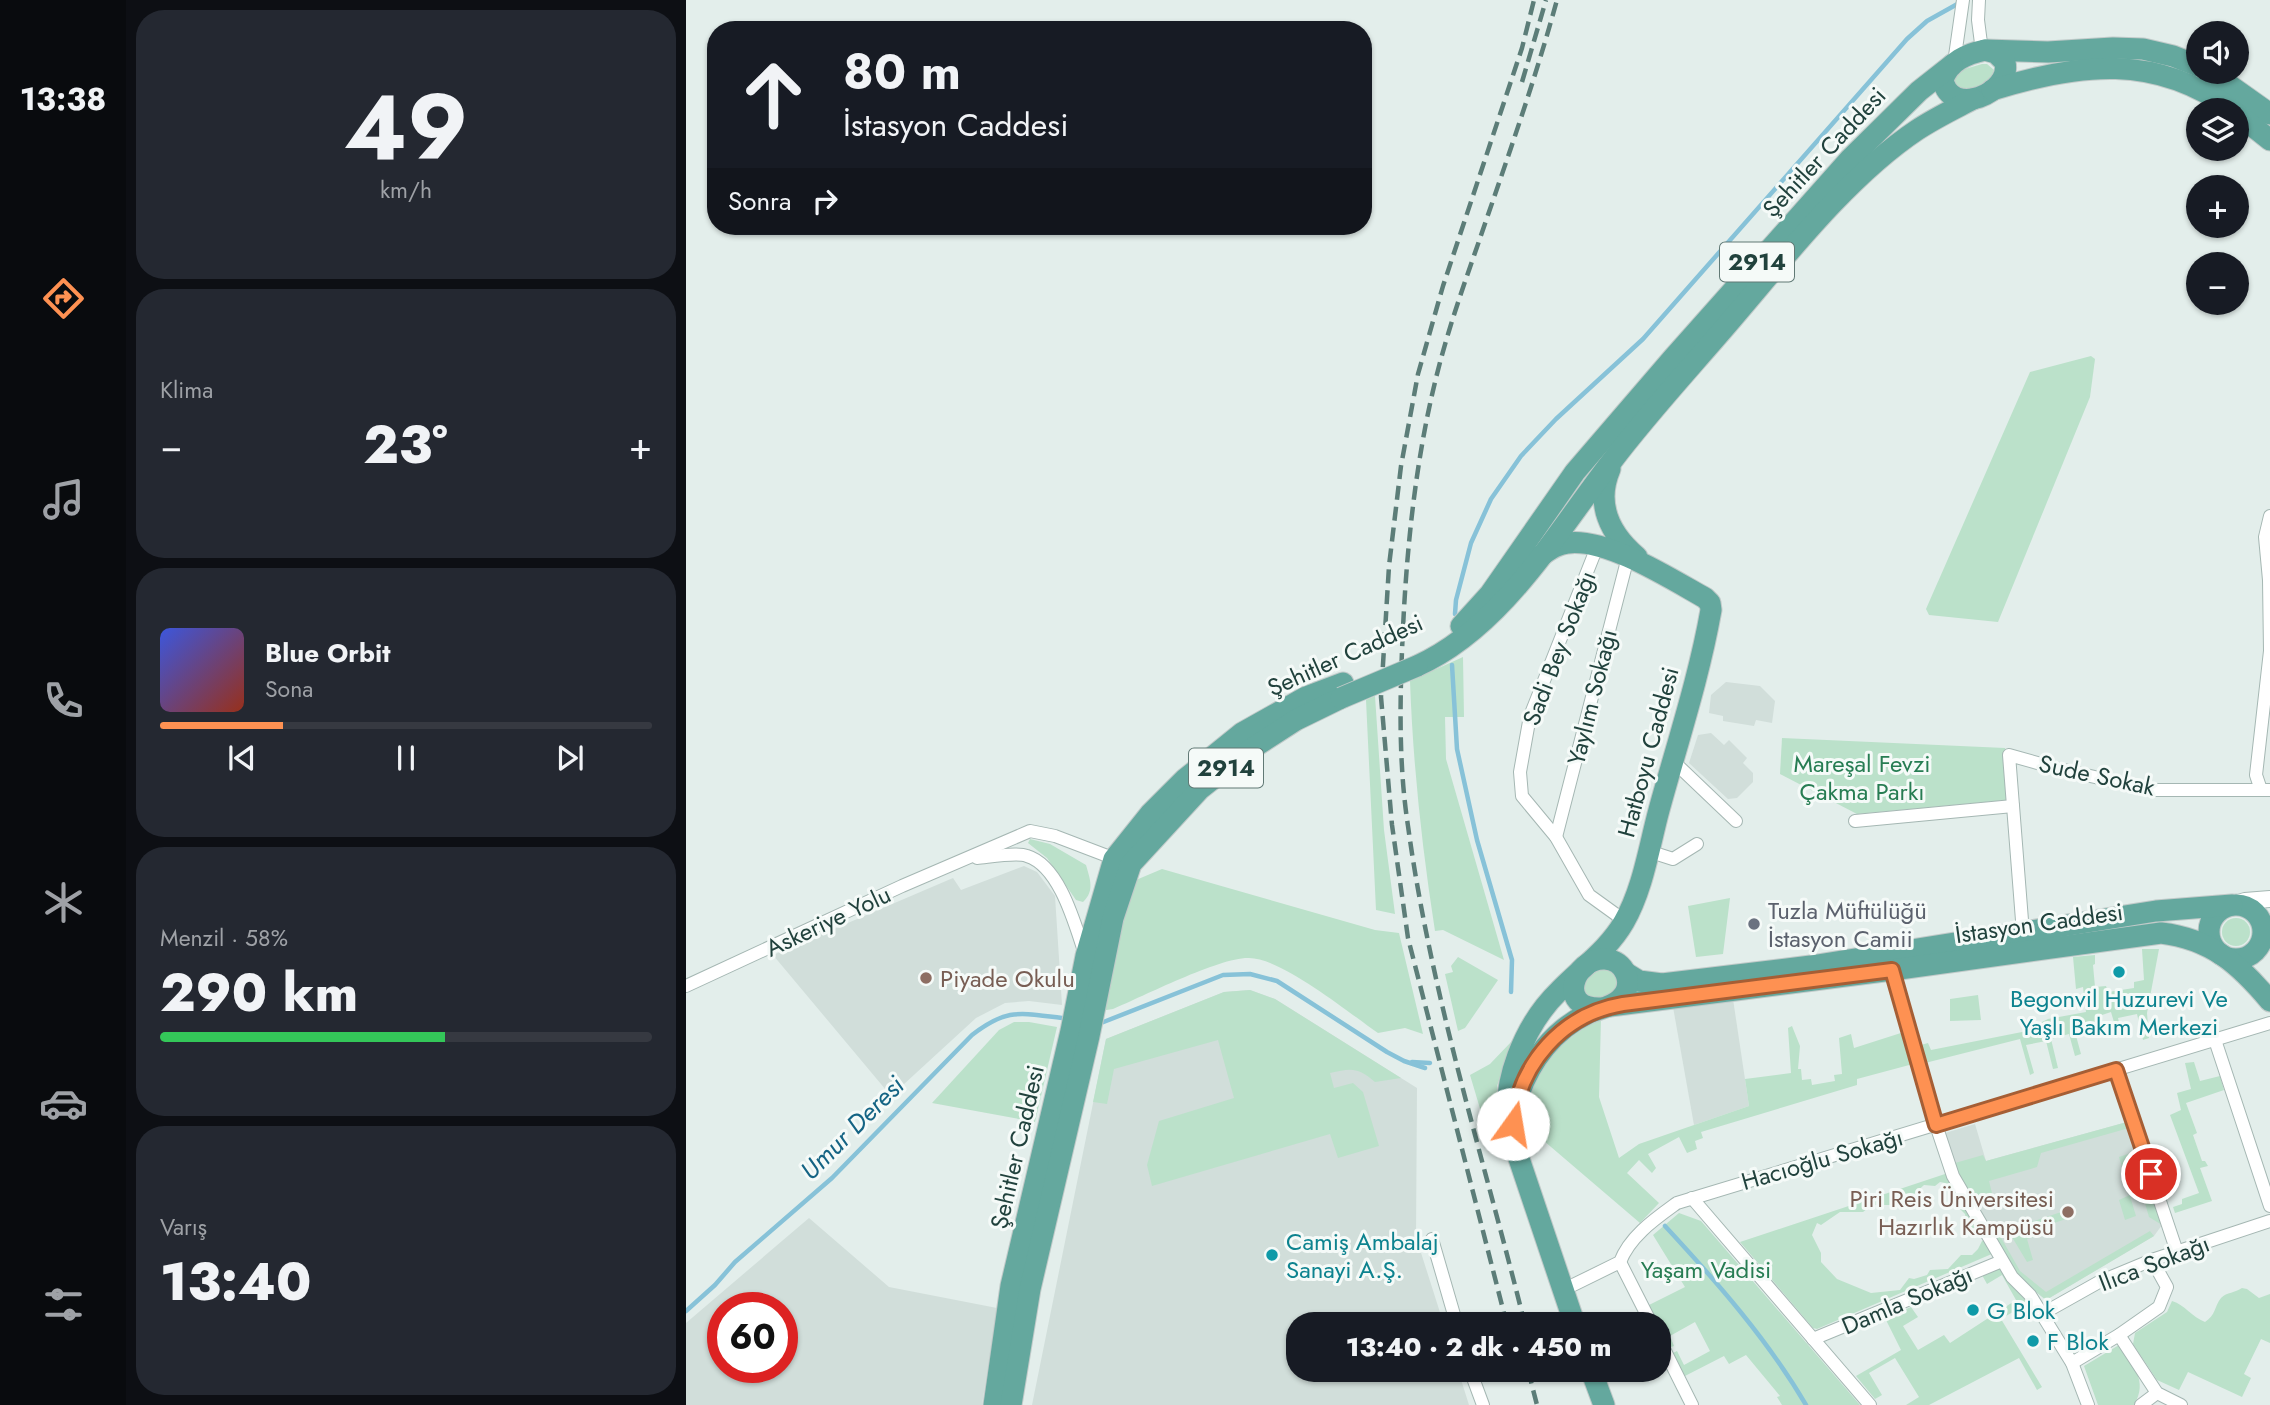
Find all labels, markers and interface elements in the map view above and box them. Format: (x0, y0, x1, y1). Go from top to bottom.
map controls (2186, 21, 2249, 315)
button: sound (2186, 21, 2249, 84)
text: 80 m (843, 37, 961, 107)
icon: ahead (728, 49, 819, 140)
text: 49 (344, 62, 468, 193)
text: 13:38 (20, 76, 106, 122)
street label: Şehitler Caddesi (1754, 79, 1894, 225)
button: layers (2186, 98, 2249, 161)
text: İstasyon Caddesi (843, 102, 1069, 148)
text: km/h (380, 173, 432, 207)
button: + (2186, 175, 2249, 238)
text: Sonra (728, 182, 792, 220)
icon: right (806, 182, 844, 220)
road number: 2914 (1720, 243, 1794, 282)
button: − (2186, 252, 2249, 315)
icon: directions (39, 274, 88, 323)
text: Klima (160, 373, 213, 407)
text: 23° (363, 407, 448, 483)
text: − (160, 418, 182, 473)
text: + (629, 418, 652, 473)
icon: music (39, 475, 88, 524)
street label: Sadi Bey Sokağı (1513, 566, 1605, 730)
street label: Şehitler Caddesi (1262, 605, 1428, 705)
street label: Yaylım Sokağı (1558, 625, 1626, 769)
text: Blue Orbit (265, 634, 390, 672)
street label: Hatboyu Caddesi (1608, 663, 1688, 841)
text: Sona (265, 672, 313, 706)
icon: phone (39, 676, 88, 725)
icon: previous (223, 739, 261, 777)
icon: pause (387, 739, 425, 777)
icon: next (551, 739, 589, 777)
park label: Mareşal Fevzi Çakma Parkı (1794, 746, 1931, 809)
street label: Sude Sokak (2036, 746, 2159, 804)
road number: 2914 (1189, 748, 1263, 788)
street label: Askeriye Yolu (760, 877, 896, 965)
icon: climate (39, 878, 88, 927)
place label: Tuzla Müftülüğü İstasyon Camii (1768, 893, 1927, 956)
street label: İstasyon Caddesi (1953, 894, 2125, 952)
marker: Tuzla Müftülüğü İstasyon Camii (1746, 916, 1762, 932)
text: Menzil · 58% (160, 921, 288, 955)
text: 290 km (160, 955, 358, 1031)
place label: Piyade Okulu (940, 961, 1075, 996)
marker: Begonvil Huzurevi Ve Yaşlı Bakım Merkezi (2111, 964, 2127, 980)
marker: Piyade Okulu (918, 970, 934, 986)
place label: Begonvil Huzurevi Ve Yaşlı Bakım Merkezi (2010, 981, 2228, 1044)
street label: Şehitler Caddesi (981, 1062, 1053, 1232)
water label: Umur Deresi (791, 1067, 913, 1189)
icon: car (39, 1079, 88, 1128)
position arrow (1476, 1087, 1550, 1161)
street label: Hacıoğlu Sokağı (1737, 1119, 1907, 1199)
pin (2121, 1144, 2181, 1204)
icon: arrive (2132, 1155, 2170, 1193)
place label: Piri Reis Üniversitesi Hazırlık Kampüsü (1849, 1181, 2054, 1244)
marker: Piri Reis Üniversitesi Hazırlık Kampüsü (2060, 1204, 2076, 1220)
text: Varış (160, 1210, 207, 1244)
place label: Camiş Ambalaj Sanayi A.Ş. (1286, 1224, 1439, 1287)
street label: Ilıca Sokağı (2094, 1226, 2214, 1300)
text: 13:40 (160, 1244, 311, 1320)
marker: Camiş Ambalaj Sanayi A.Ş. (1264, 1247, 1280, 1263)
park label: Yaşam Vadisi (1641, 1252, 1771, 1287)
street label: Damla Sokağı (1836, 1257, 1978, 1343)
icon: filters (39, 1280, 88, 1329)
speed limit sign: 60 (707, 1292, 798, 1383)
place label: G Blok (1987, 1293, 2056, 1328)
marker: G Blok (1965, 1302, 1981, 1318)
place label: F Blok (2047, 1324, 2109, 1359)
text: 13:40 · 2 dk · 450 m (1346, 1328, 1611, 1366)
marker: F Blok (2025, 1333, 2041, 1349)

